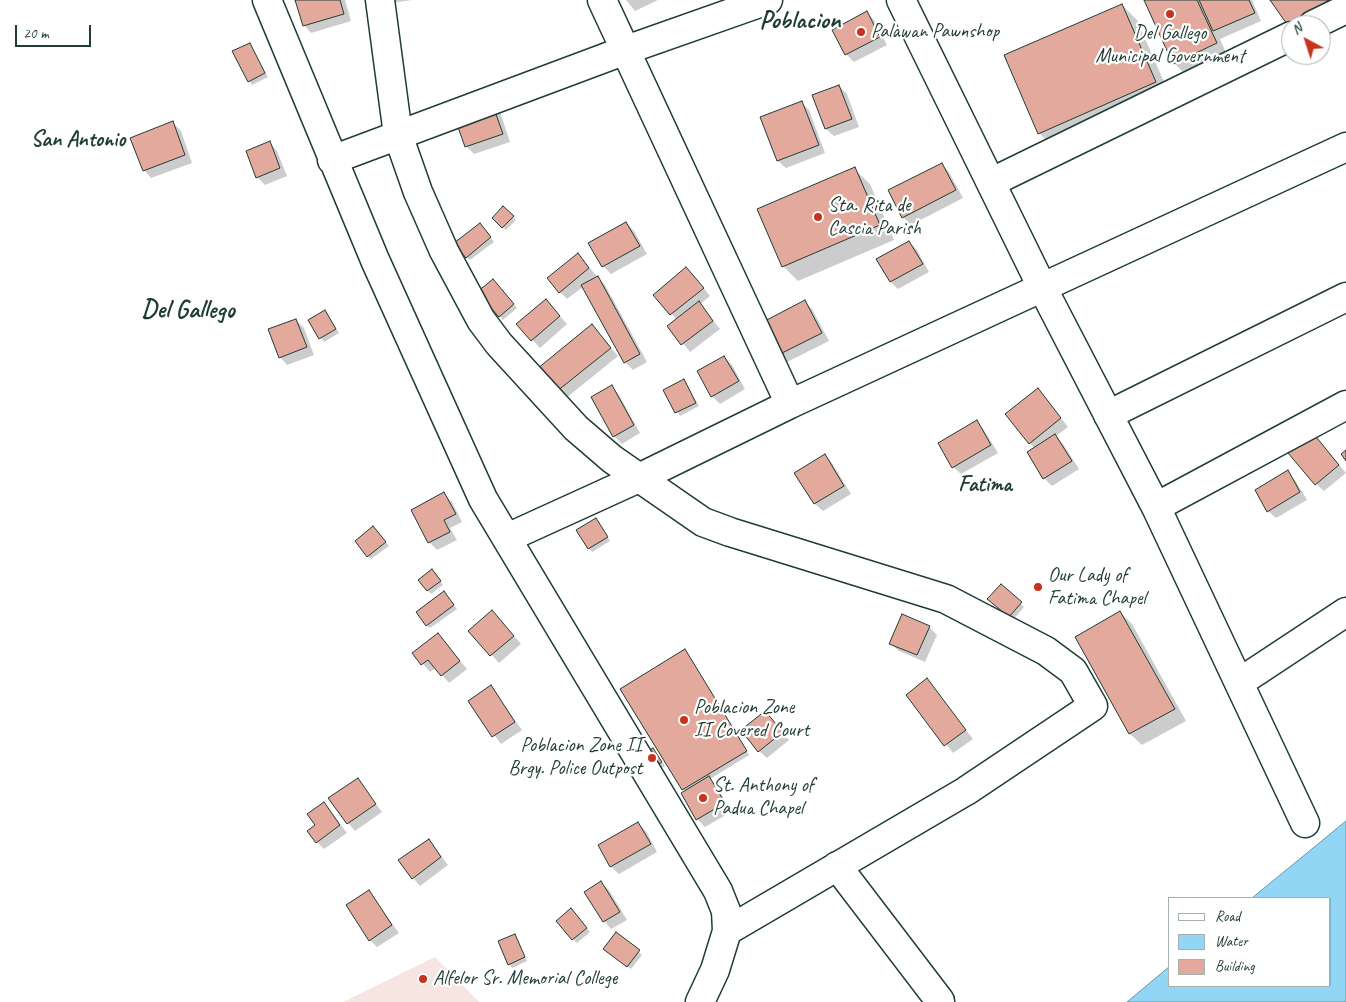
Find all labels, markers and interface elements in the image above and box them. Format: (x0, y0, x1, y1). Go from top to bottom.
district label: Poblacion (760, 6, 840, 36)
marker: Del Gallego Municipal Government (1164, 8, 1176, 20)
scale bar (18, 15, 94, 47)
north arrow (1281, 15, 1331, 65)
place label: Palawan Pawnshop (871, 20, 999, 44)
text: N (1288, 20, 1305, 38)
place label: Del Gallego Municipal Government (1095, 22, 1245, 69)
text: 20 m (23, 24, 49, 43)
marker: Palawan Pawnshop (855, 26, 867, 38)
district label: San Antonio (31, 127, 125, 153)
place label: Sta. Rita de Cascia Parish (828, 194, 921, 241)
marker: Sta. Rita de Cascia Parish (812, 211, 824, 223)
district label: Del Gallego (142, 295, 234, 325)
district label: Fatima (958, 472, 1012, 498)
place label: Our Lady of Fatima Chapel (1048, 564, 1146, 611)
marker: Our Lady of Fatima Chapel (1032, 581, 1044, 593)
place label: Poblacion Zone II Covered Court (694, 696, 809, 743)
marker: Poblacion Zone II Covered Court (678, 714, 690, 726)
place label: Poblacion Zone II Brgy. Police Outpost (508, 734, 642, 781)
marker: Poblacion Zone II Brgy. Police Outpost (646, 752, 658, 764)
place label: St. Anthony of Padua Chapel (713, 774, 814, 821)
marker: St. Anthony of Padua Chapel (697, 792, 709, 804)
legend (1168, 897, 1331, 987)
text: Road (1215, 907, 1240, 926)
text: Water (1215, 932, 1248, 951)
text: Building (1215, 957, 1254, 976)
place label: Alfelor Sr. Memorial College (433, 967, 617, 991)
marker: Alfelor Sr. Memorial College (417, 973, 429, 985)

